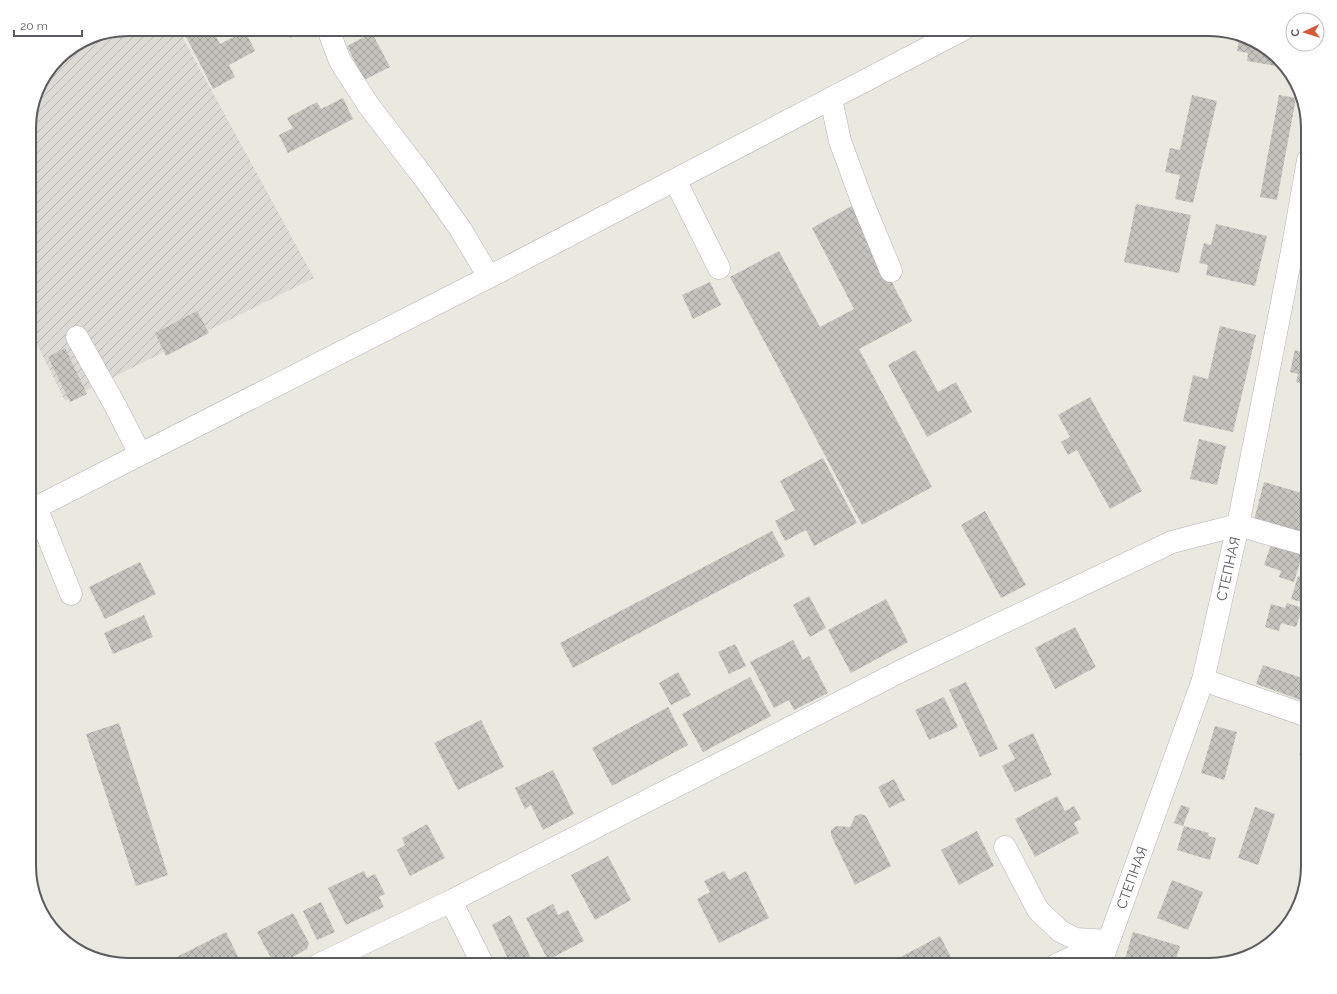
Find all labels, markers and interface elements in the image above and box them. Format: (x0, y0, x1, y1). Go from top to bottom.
scale bar (14, 12, 82, 38)
north arrow (1285, 12, 1325, 52)
text: 20 m (20, 19, 48, 33)
text: С (1289, 28, 1302, 37)
street label: СТЕПНАЯ (1213, 535, 1243, 602)
street label: СТЕПНАЯ (1113, 844, 1150, 911)

